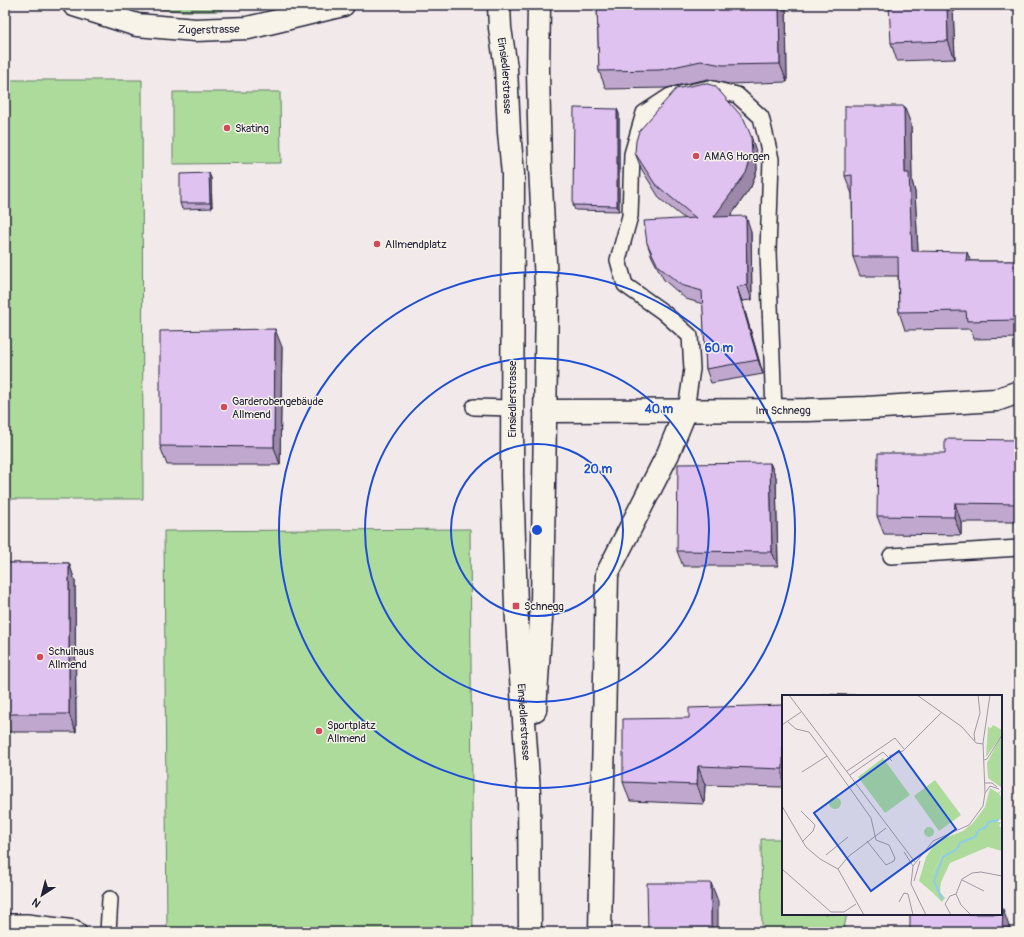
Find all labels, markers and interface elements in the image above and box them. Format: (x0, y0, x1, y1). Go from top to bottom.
street label: Zugerstrasse (177, 22, 240, 37)
street label: Einsiedlerstrasse (495, 36, 515, 115)
place label: Skating (235, 122, 269, 135)
marker: Skating (222, 123, 232, 133)
place label: AMAG Horgen (704, 150, 770, 163)
marker: AMAG Horgen (691, 151, 701, 161)
place label: Allmendplatz (385, 238, 447, 251)
marker: Allmendplatz (372, 239, 382, 249)
text: 60 m (705, 341, 734, 356)
street label: Einsiedlerstrasse (506, 360, 519, 437)
place label: Garderobengebäude Allmend (232, 395, 324, 421)
marker: Garderobengebäude Allmend (219, 402, 229, 412)
text: 40 m (644, 402, 674, 417)
street label: Im Schnegg (755, 403, 811, 417)
text: 20 m (584, 462, 612, 477)
centre of rings (530, 523, 544, 537)
place label: Schnegg (524, 600, 564, 613)
marker: Schnegg (511, 601, 521, 611)
place label: Schulhaus Allmend (48, 645, 94, 671)
marker: Schulhaus Allmend (35, 652, 45, 662)
street label: Einsiedlerstrasse (515, 683, 533, 761)
inset map (782, 695, 1002, 915)
place label: Sportplatz Allmend (327, 719, 376, 745)
marker: Sportplatz Allmend (314, 726, 324, 736)
north arrow (22, 875, 62, 915)
text: N (29, 895, 43, 910)

